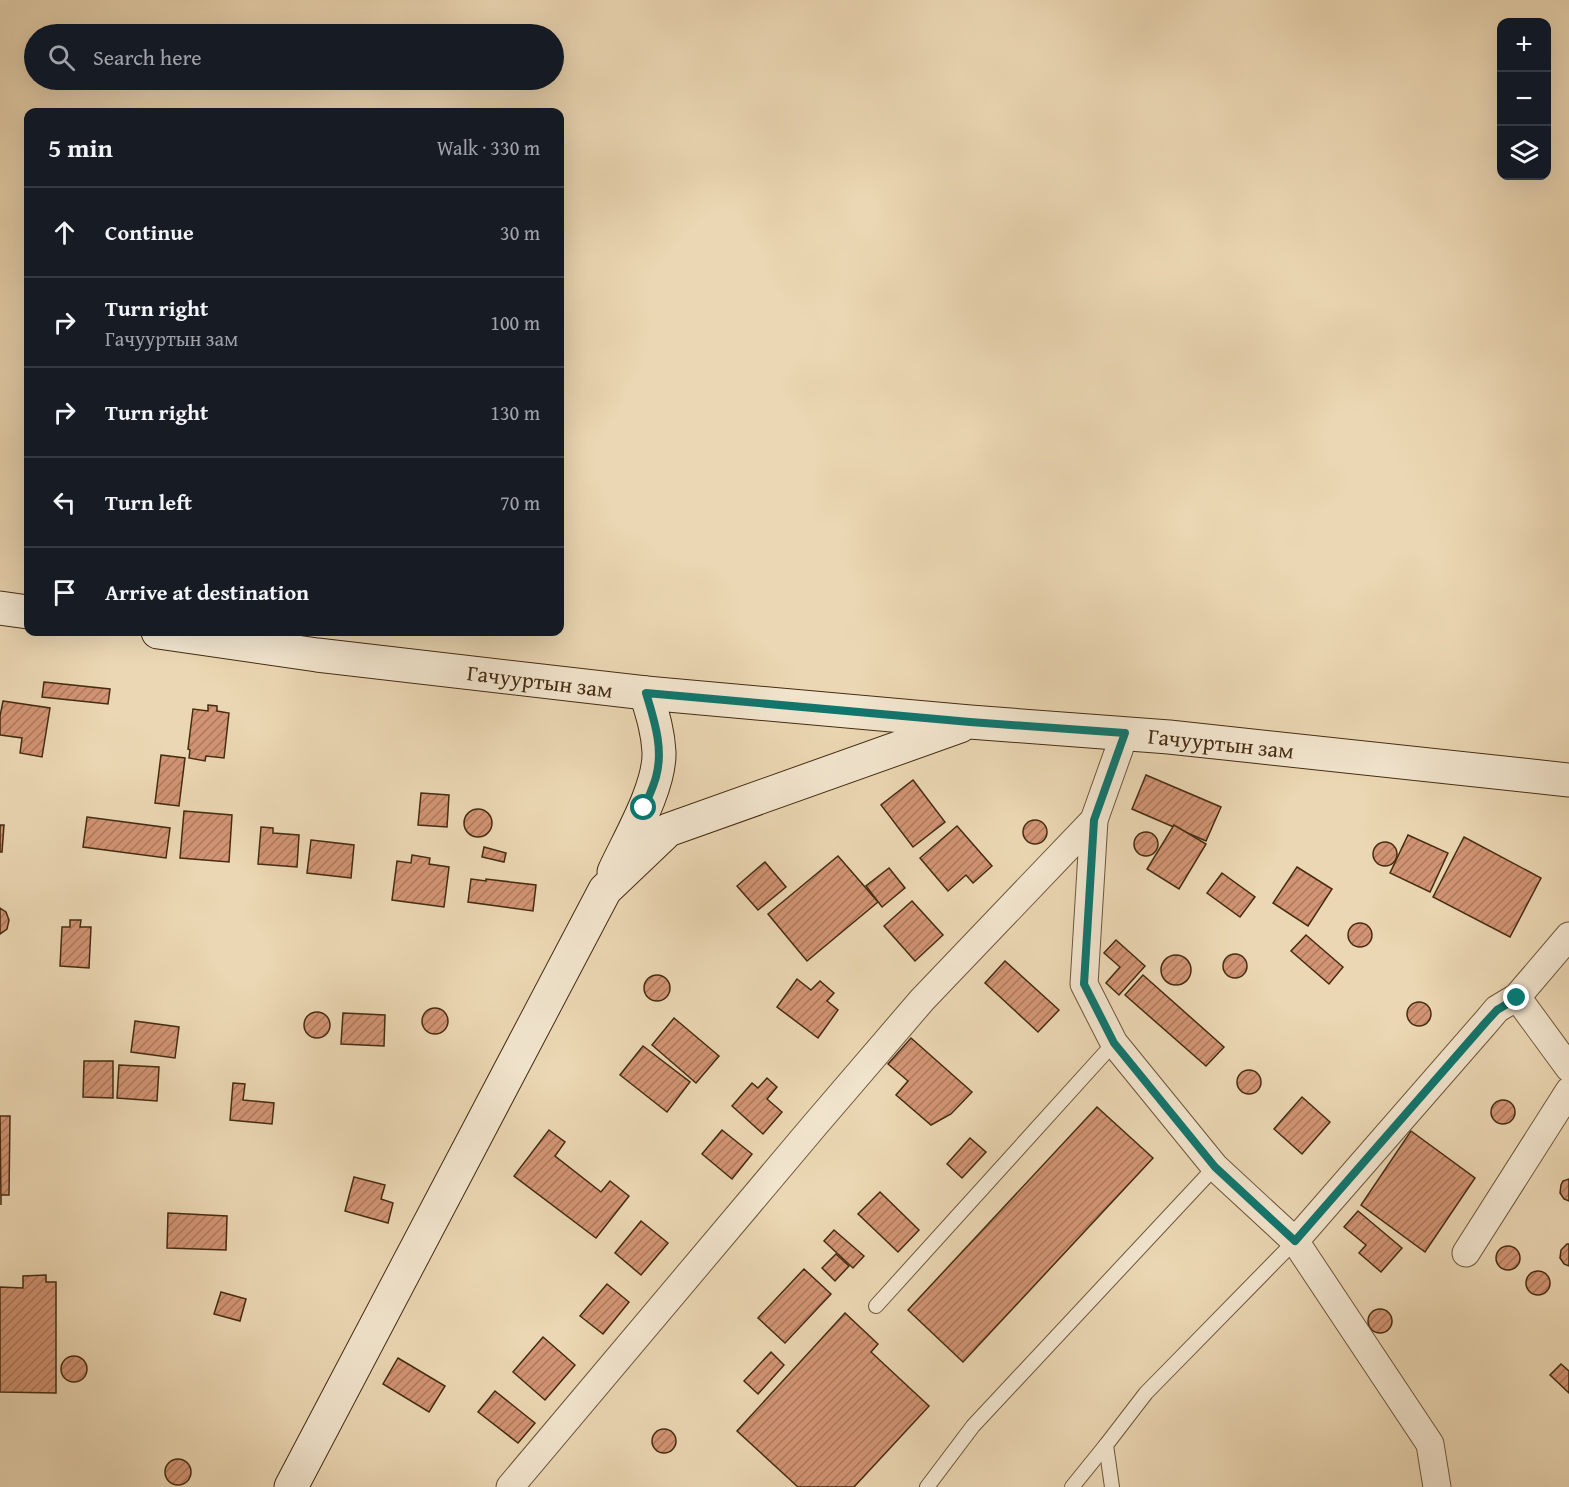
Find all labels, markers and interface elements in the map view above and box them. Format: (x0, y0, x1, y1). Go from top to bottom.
map controls (1497, 18, 1551, 180)
button: + (1497, 18, 1551, 72)
search box (24, 24, 564, 90)
icon: search (45, 41, 78, 74)
text: Search here (93, 41, 202, 73)
button: − (1497, 72, 1551, 126)
button: layers (1497, 126, 1551, 180)
text: 5 min (48, 128, 113, 167)
text: Walk · 330 m (437, 133, 540, 162)
icon: ahead (48, 216, 81, 249)
text: Continue (105, 216, 194, 248)
text: 30 m (500, 218, 540, 247)
text: Turn right (105, 292, 208, 324)
icon: right (48, 306, 81, 339)
text: 100 m (490, 308, 540, 337)
text: Гачууртын зам (105, 324, 238, 353)
icon: right (48, 396, 81, 429)
text: Turn right (105, 396, 208, 428)
text: 130 m (490, 398, 540, 427)
icon: left (48, 486, 81, 519)
text: Turn left (105, 486, 192, 518)
text: 70 m (500, 488, 540, 517)
icon: arrive (48, 576, 81, 609)
text: Arrive at destination (105, 576, 309, 608)
street label: Гачууртын зам (465, 656, 615, 706)
street label: Гачууртын зам (1146, 719, 1296, 767)
route start (630, 794, 656, 820)
route end (1503, 984, 1529, 1010)

